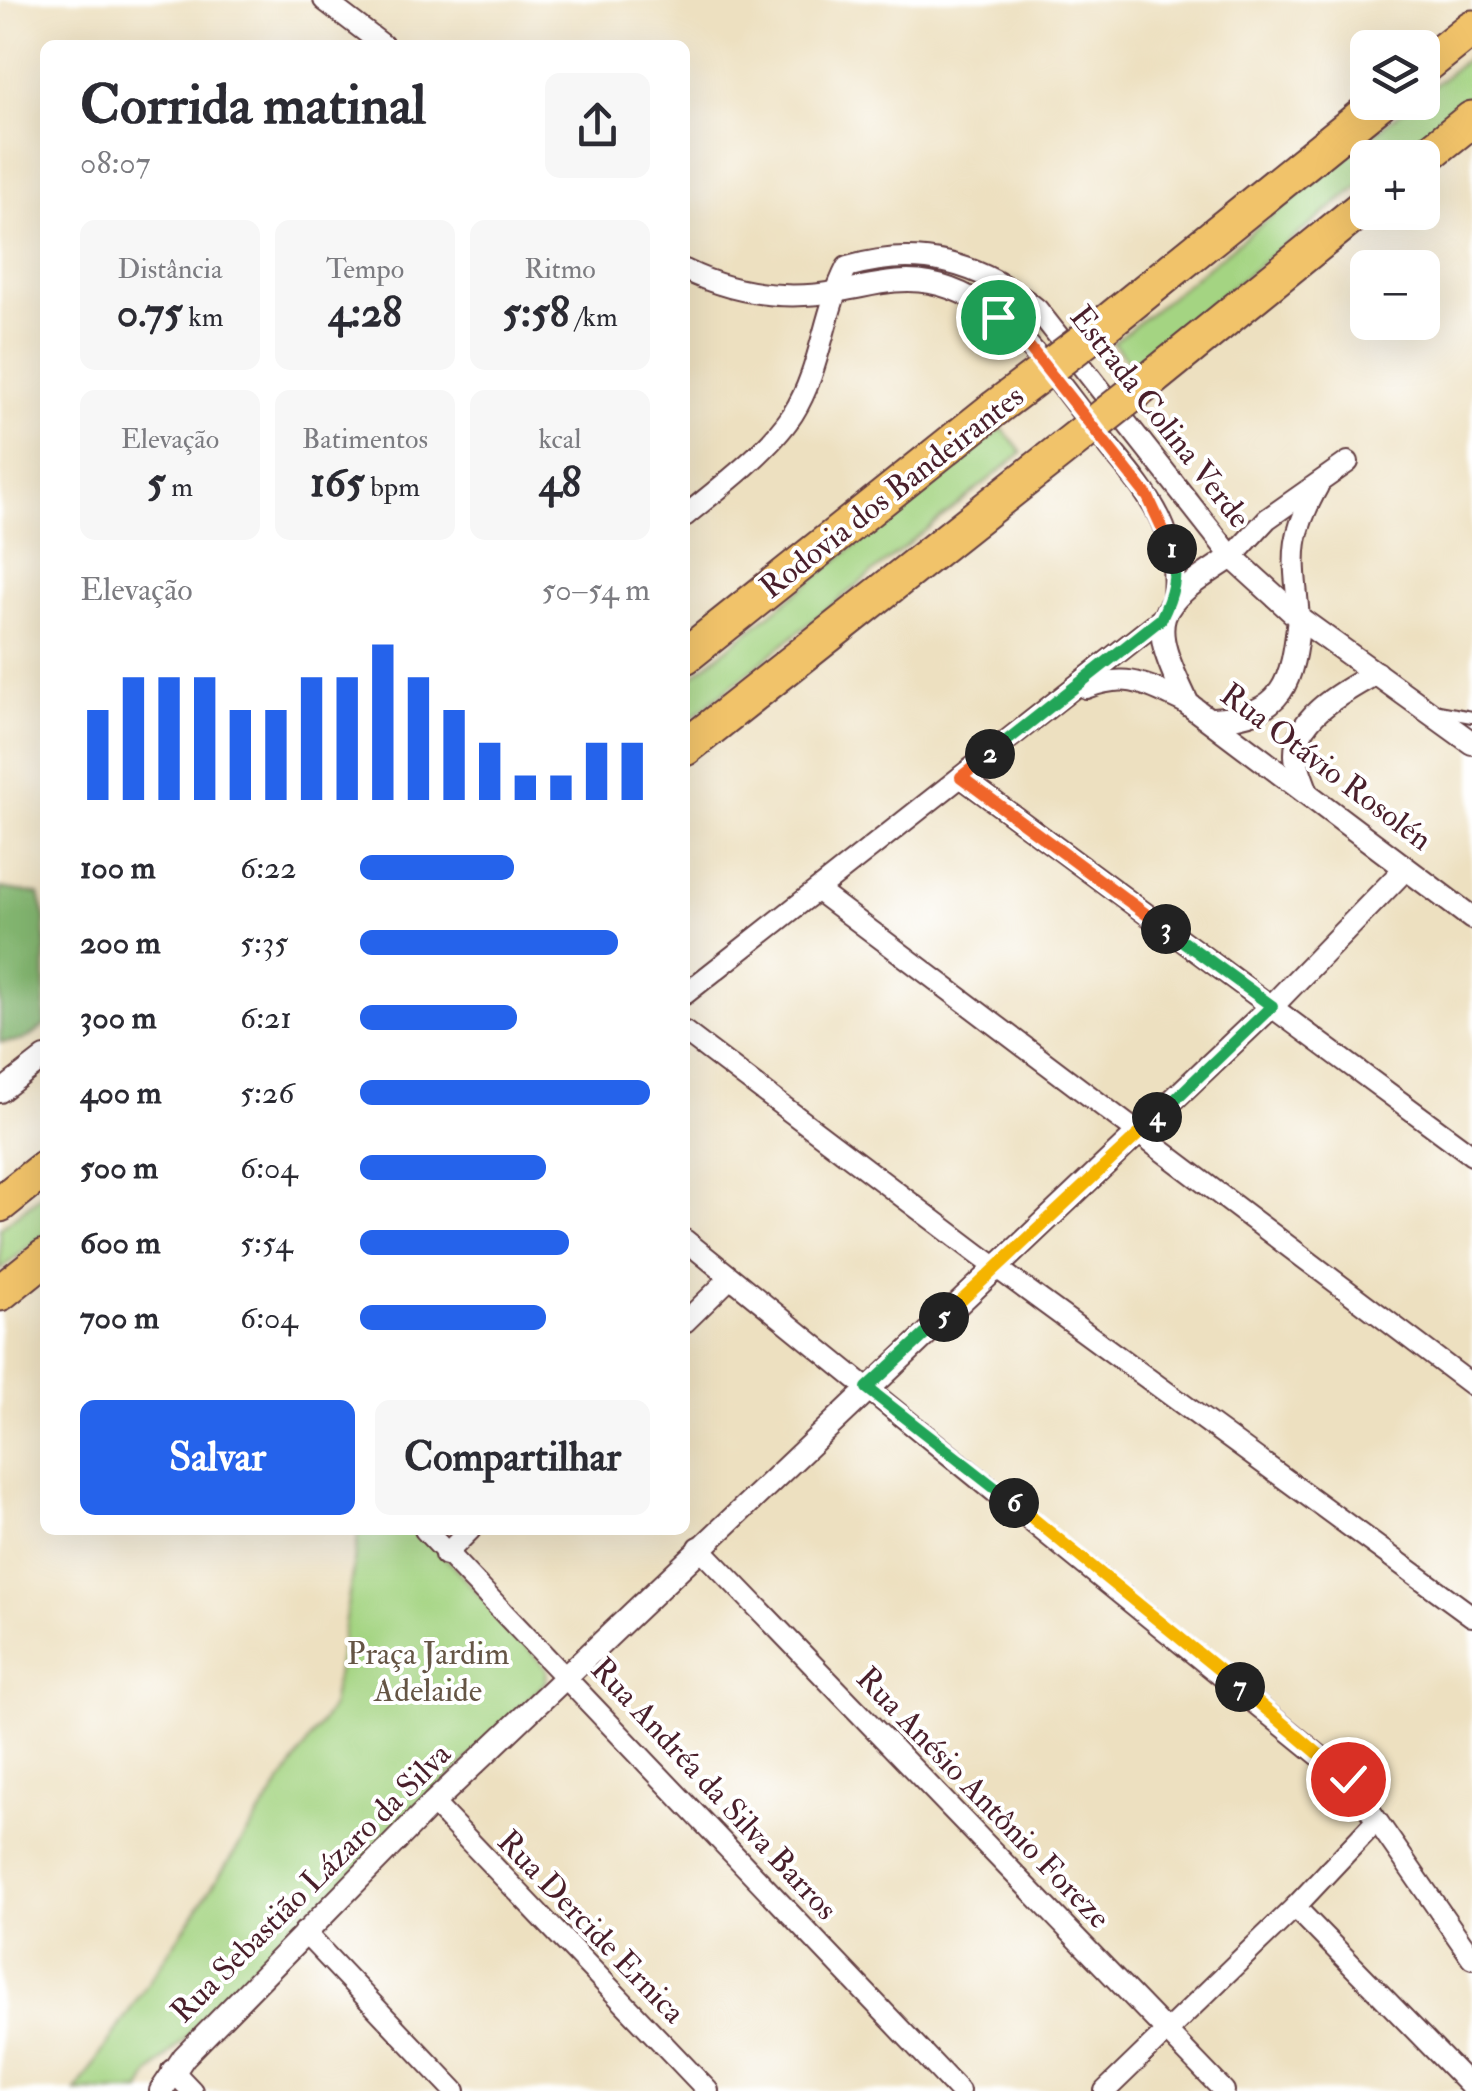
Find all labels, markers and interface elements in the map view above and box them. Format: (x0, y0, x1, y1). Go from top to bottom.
map controls (1350, 30, 1440, 340)
button: layers (1350, 30, 1440, 120)
text: Corrida matinal (80, 71, 426, 140)
button: share (545, 73, 650, 178)
button: + (1350, 140, 1440, 230)
text: 08:07 (80, 143, 150, 183)
button: − (1350, 250, 1440, 340)
text: Distância (117, 252, 223, 287)
text: Tempo (326, 252, 404, 287)
text: Ritmo (524, 252, 596, 287)
pin (956, 275, 1041, 360)
text: 0.75 (117, 287, 182, 339)
text: 4:28 (328, 287, 402, 339)
text: 5:58 (502, 287, 569, 339)
icon: arrive (971, 290, 1026, 345)
street label: Estrada Colina Verde (1061, 298, 1259, 536)
text: km (182, 300, 223, 335)
text: /km (569, 300, 618, 335)
street label: Rodovia dos Bandeirantes (752, 376, 1032, 608)
text: Elevação (121, 422, 219, 457)
text: Batimentos (302, 422, 428, 457)
text: kcal (539, 422, 581, 457)
text: 5 (147, 457, 165, 509)
text: 165 (310, 457, 364, 509)
text: 48 (539, 457, 581, 509)
text: m (165, 470, 193, 505)
text: bpm (364, 470, 420, 505)
pin: 1 (1147, 524, 1197, 574)
text: 1 (1167, 531, 1177, 566)
text: Elevação (80, 570, 193, 610)
text: 50–54 m (542, 570, 650, 610)
street label: Rua Otávio Rosolén (1212, 674, 1440, 860)
pin: 2 (965, 729, 1015, 779)
text: 2 (983, 736, 997, 771)
text: 100 m (80, 848, 156, 888)
text: 6:22 (240, 848, 296, 888)
pin: 3 (1141, 904, 1191, 954)
text: 3 (1161, 911, 1171, 946)
text: 200 m (80, 923, 161, 963)
text: 5:35 (240, 923, 288, 963)
text: 300 m (80, 998, 157, 1038)
text: 6:21 (240, 998, 292, 1038)
text: 400 m (80, 1073, 162, 1113)
text: 5:26 (240, 1073, 294, 1113)
pin: 4 (1132, 1092, 1182, 1142)
text: 4 (1149, 1099, 1165, 1134)
text: 500 m (80, 1148, 158, 1188)
text: 6:04 (240, 1148, 298, 1188)
text: 600 m (80, 1223, 161, 1263)
text: 5:54 (240, 1223, 292, 1263)
pin: 5 (919, 1292, 969, 1342)
text: 700 m (80, 1298, 159, 1338)
text: 6:04 (240, 1298, 298, 1338)
text: 5 (938, 1299, 950, 1334)
button: Salvar (80, 1400, 355, 1515)
button: Compartilhar (375, 1400, 650, 1515)
pin: 6 (989, 1478, 1039, 1528)
text: 6 (1007, 1485, 1021, 1520)
park label: Praça Jardim Adelaide (347, 1634, 509, 1711)
street label: Rua Andréa da Silva Barros (582, 1649, 846, 1929)
street label: Rua Anésio Antônio Foreze (847, 1659, 1119, 1937)
pin: 7 (1215, 1662, 1265, 1712)
text: 7 (1234, 1669, 1246, 1704)
street label: Rua Sebastião Lázaro da Silva (163, 1734, 460, 2031)
pin (1306, 1737, 1391, 1822)
icon: check (1321, 1752, 1376, 1807)
street label: Rua Dercide Ernica (489, 1822, 694, 2033)

